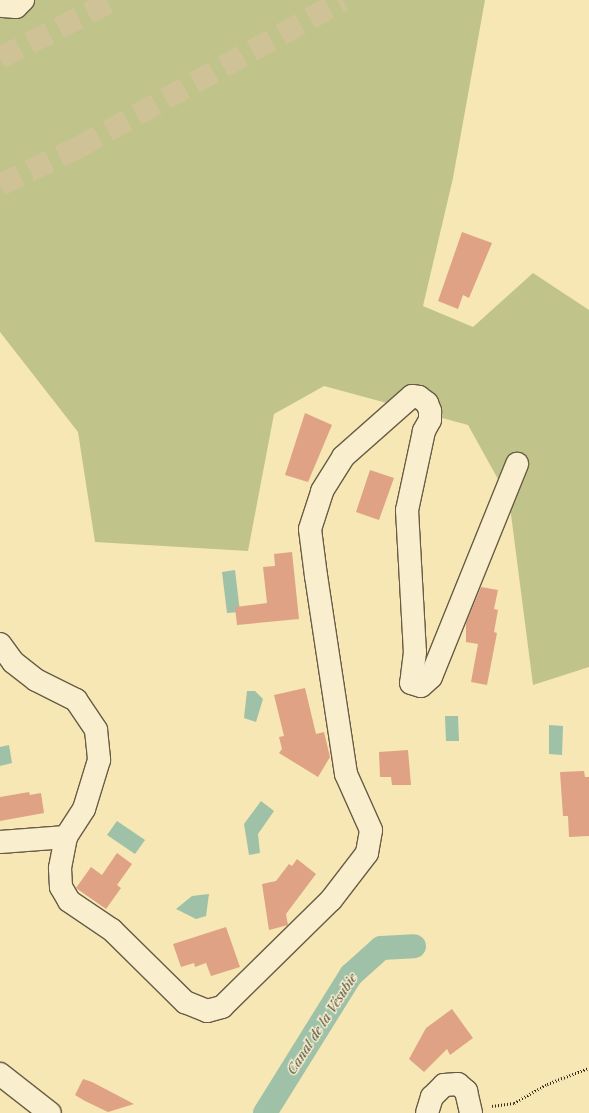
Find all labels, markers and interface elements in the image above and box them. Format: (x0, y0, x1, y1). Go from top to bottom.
water label: Canal de la Vésubie (284, 971, 360, 1077)

